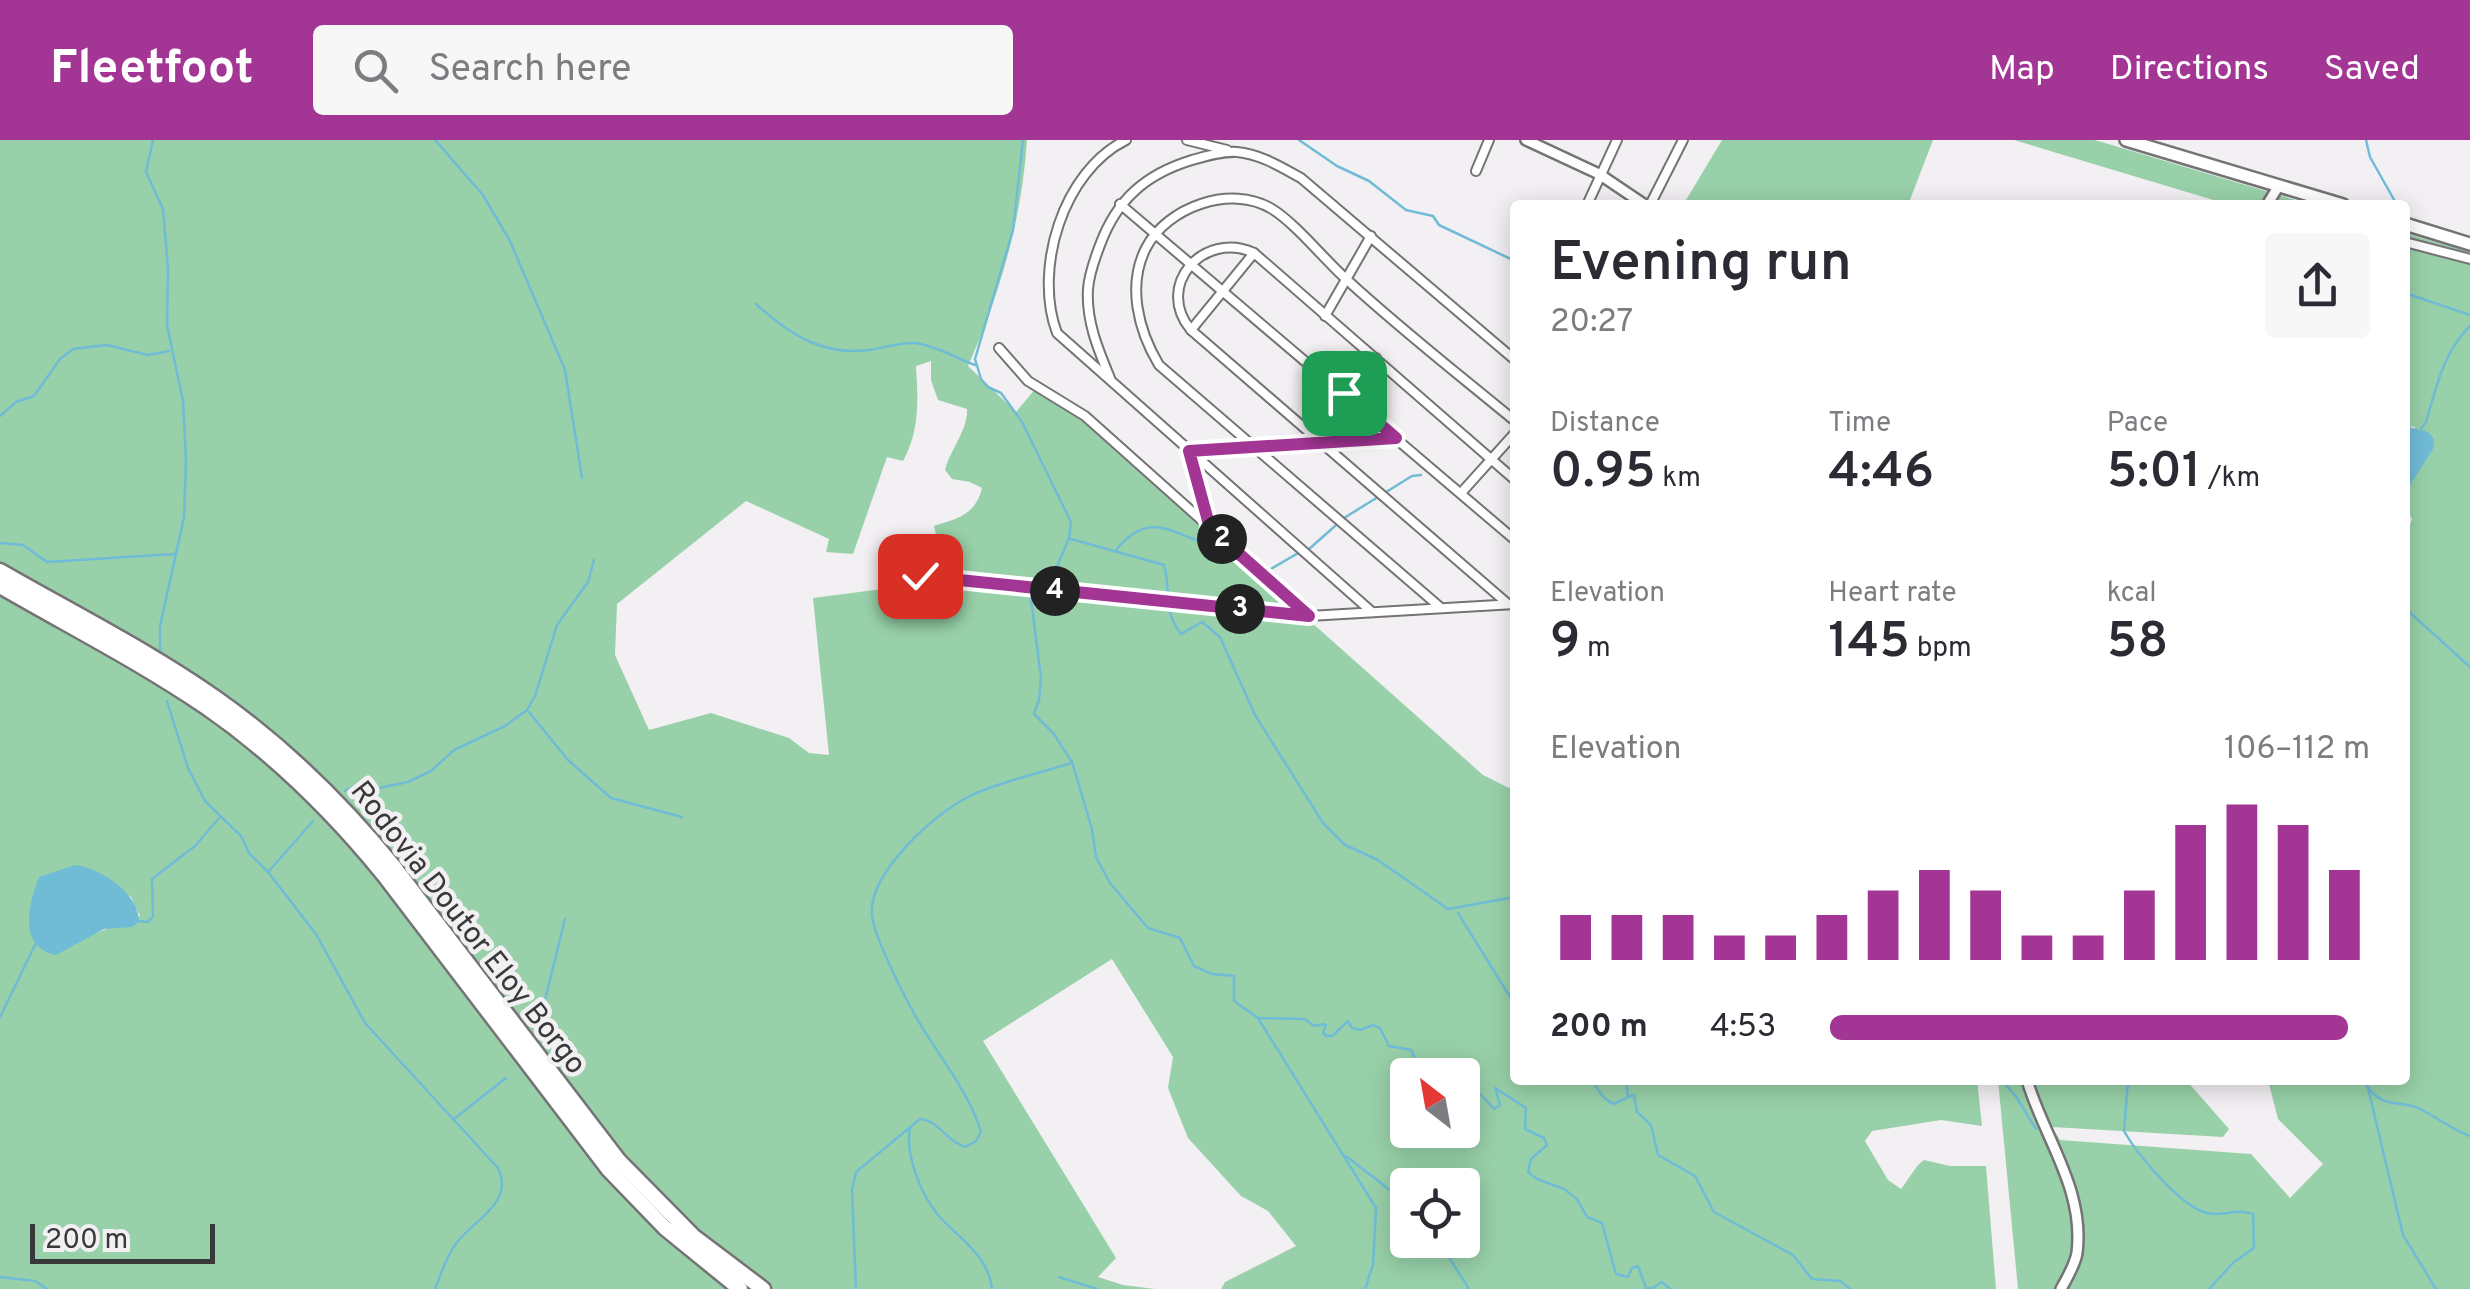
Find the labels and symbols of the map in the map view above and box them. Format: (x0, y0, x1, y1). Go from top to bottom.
pin (1302, 351, 1387, 436)
pin: 2 (1197, 514, 1247, 564)
pin (878, 534, 963, 619)
pin: 4 (1030, 566, 1080, 616)
pin: 3 (1215, 584, 1265, 634)
street label: Rodovia Doutor Eloy Borgo (341, 774, 593, 1083)
north arrow (1390, 1058, 1480, 1148)
scale bar (30, 1219, 215, 1264)

